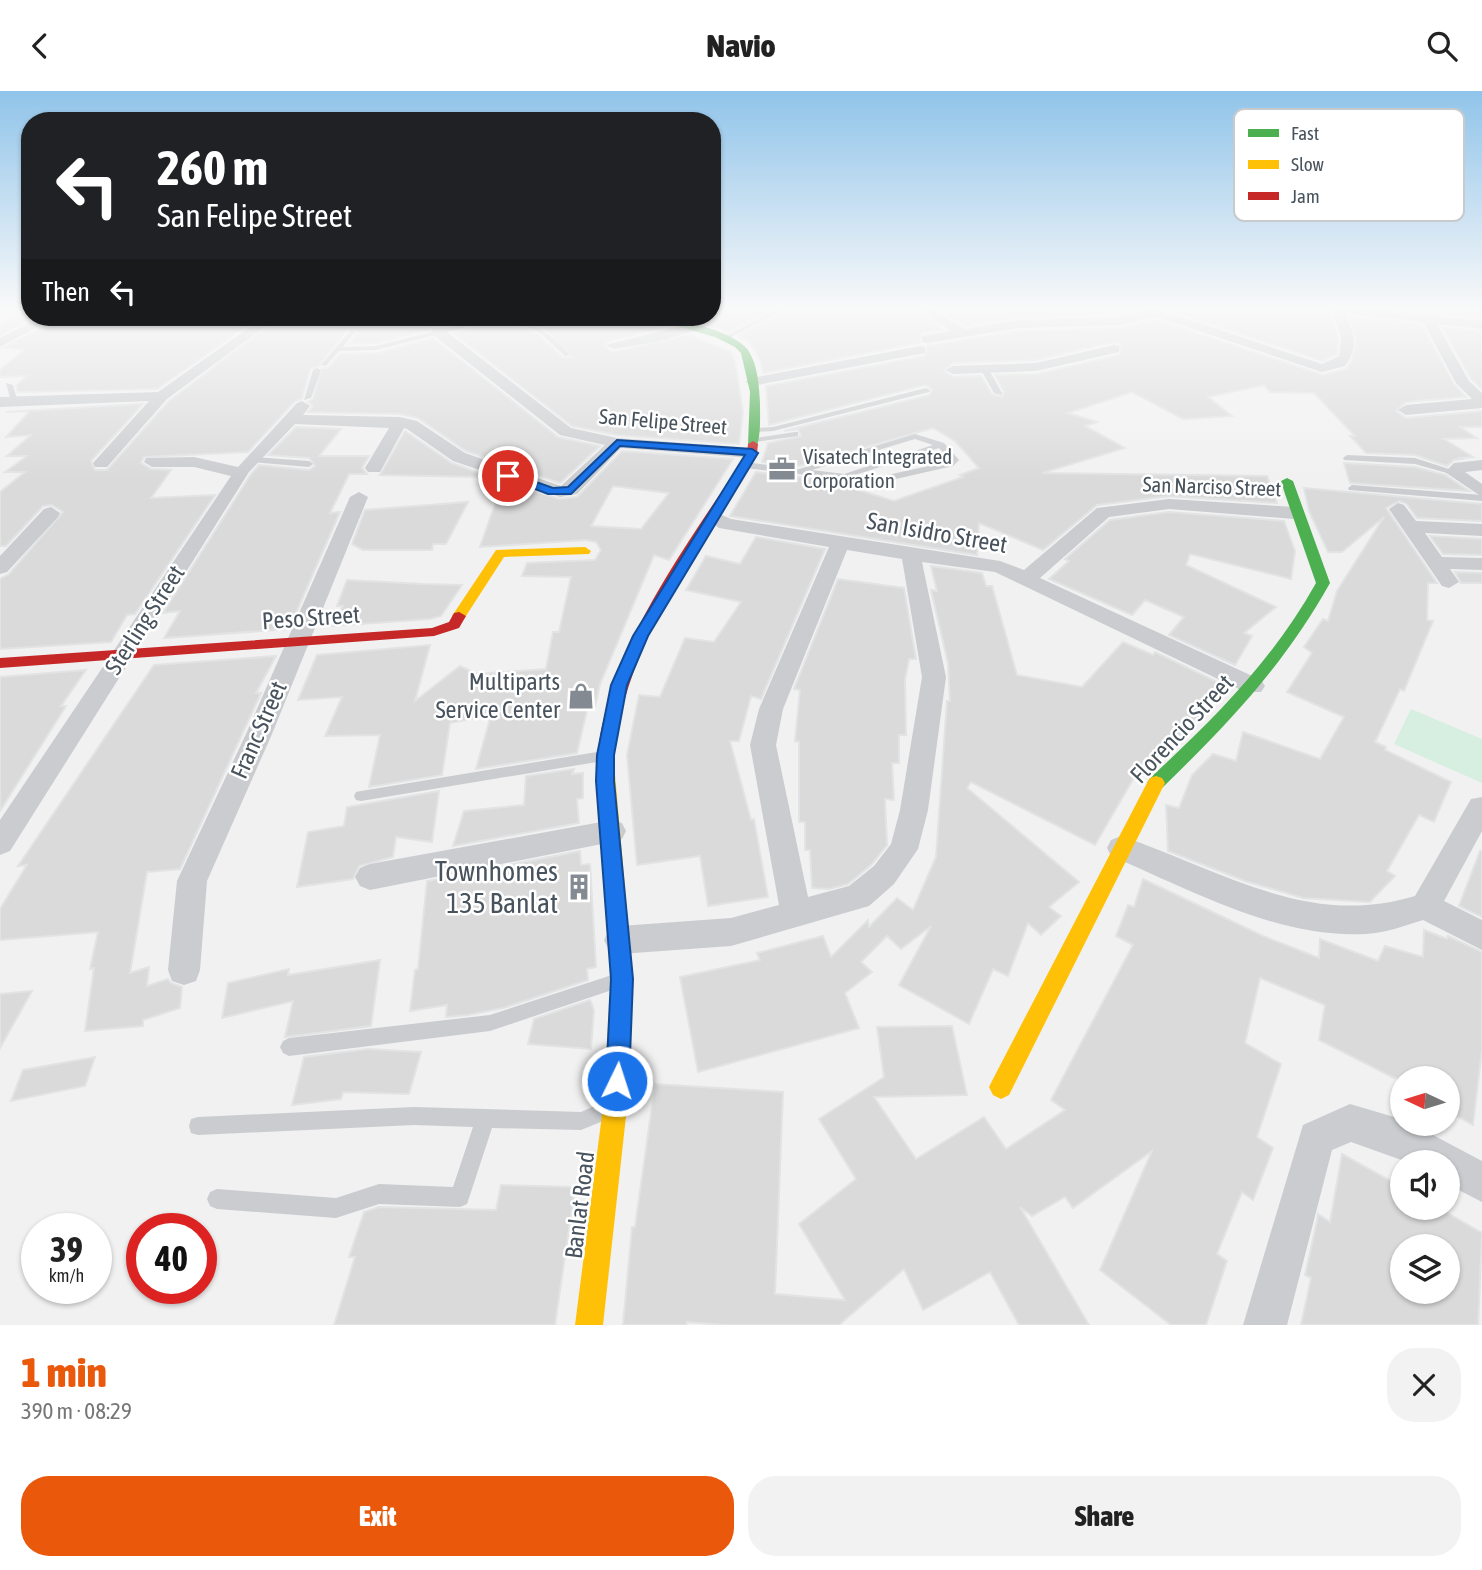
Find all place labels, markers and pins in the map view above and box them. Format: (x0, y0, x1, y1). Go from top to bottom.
place label: Visatech Integrated Corporation (803, 444, 952, 492)
pin (478, 446, 538, 506)
office icon: Visatech Integrated Corporation (767, 454, 797, 484)
place label: Multiparts Service Center (435, 668, 561, 723)
shop icon: Multiparts Service Center (566, 681, 596, 711)
place label: Townhomes 135 Banlat (435, 855, 558, 919)
building icon: Townhomes 135 Banlat (564, 872, 594, 902)

